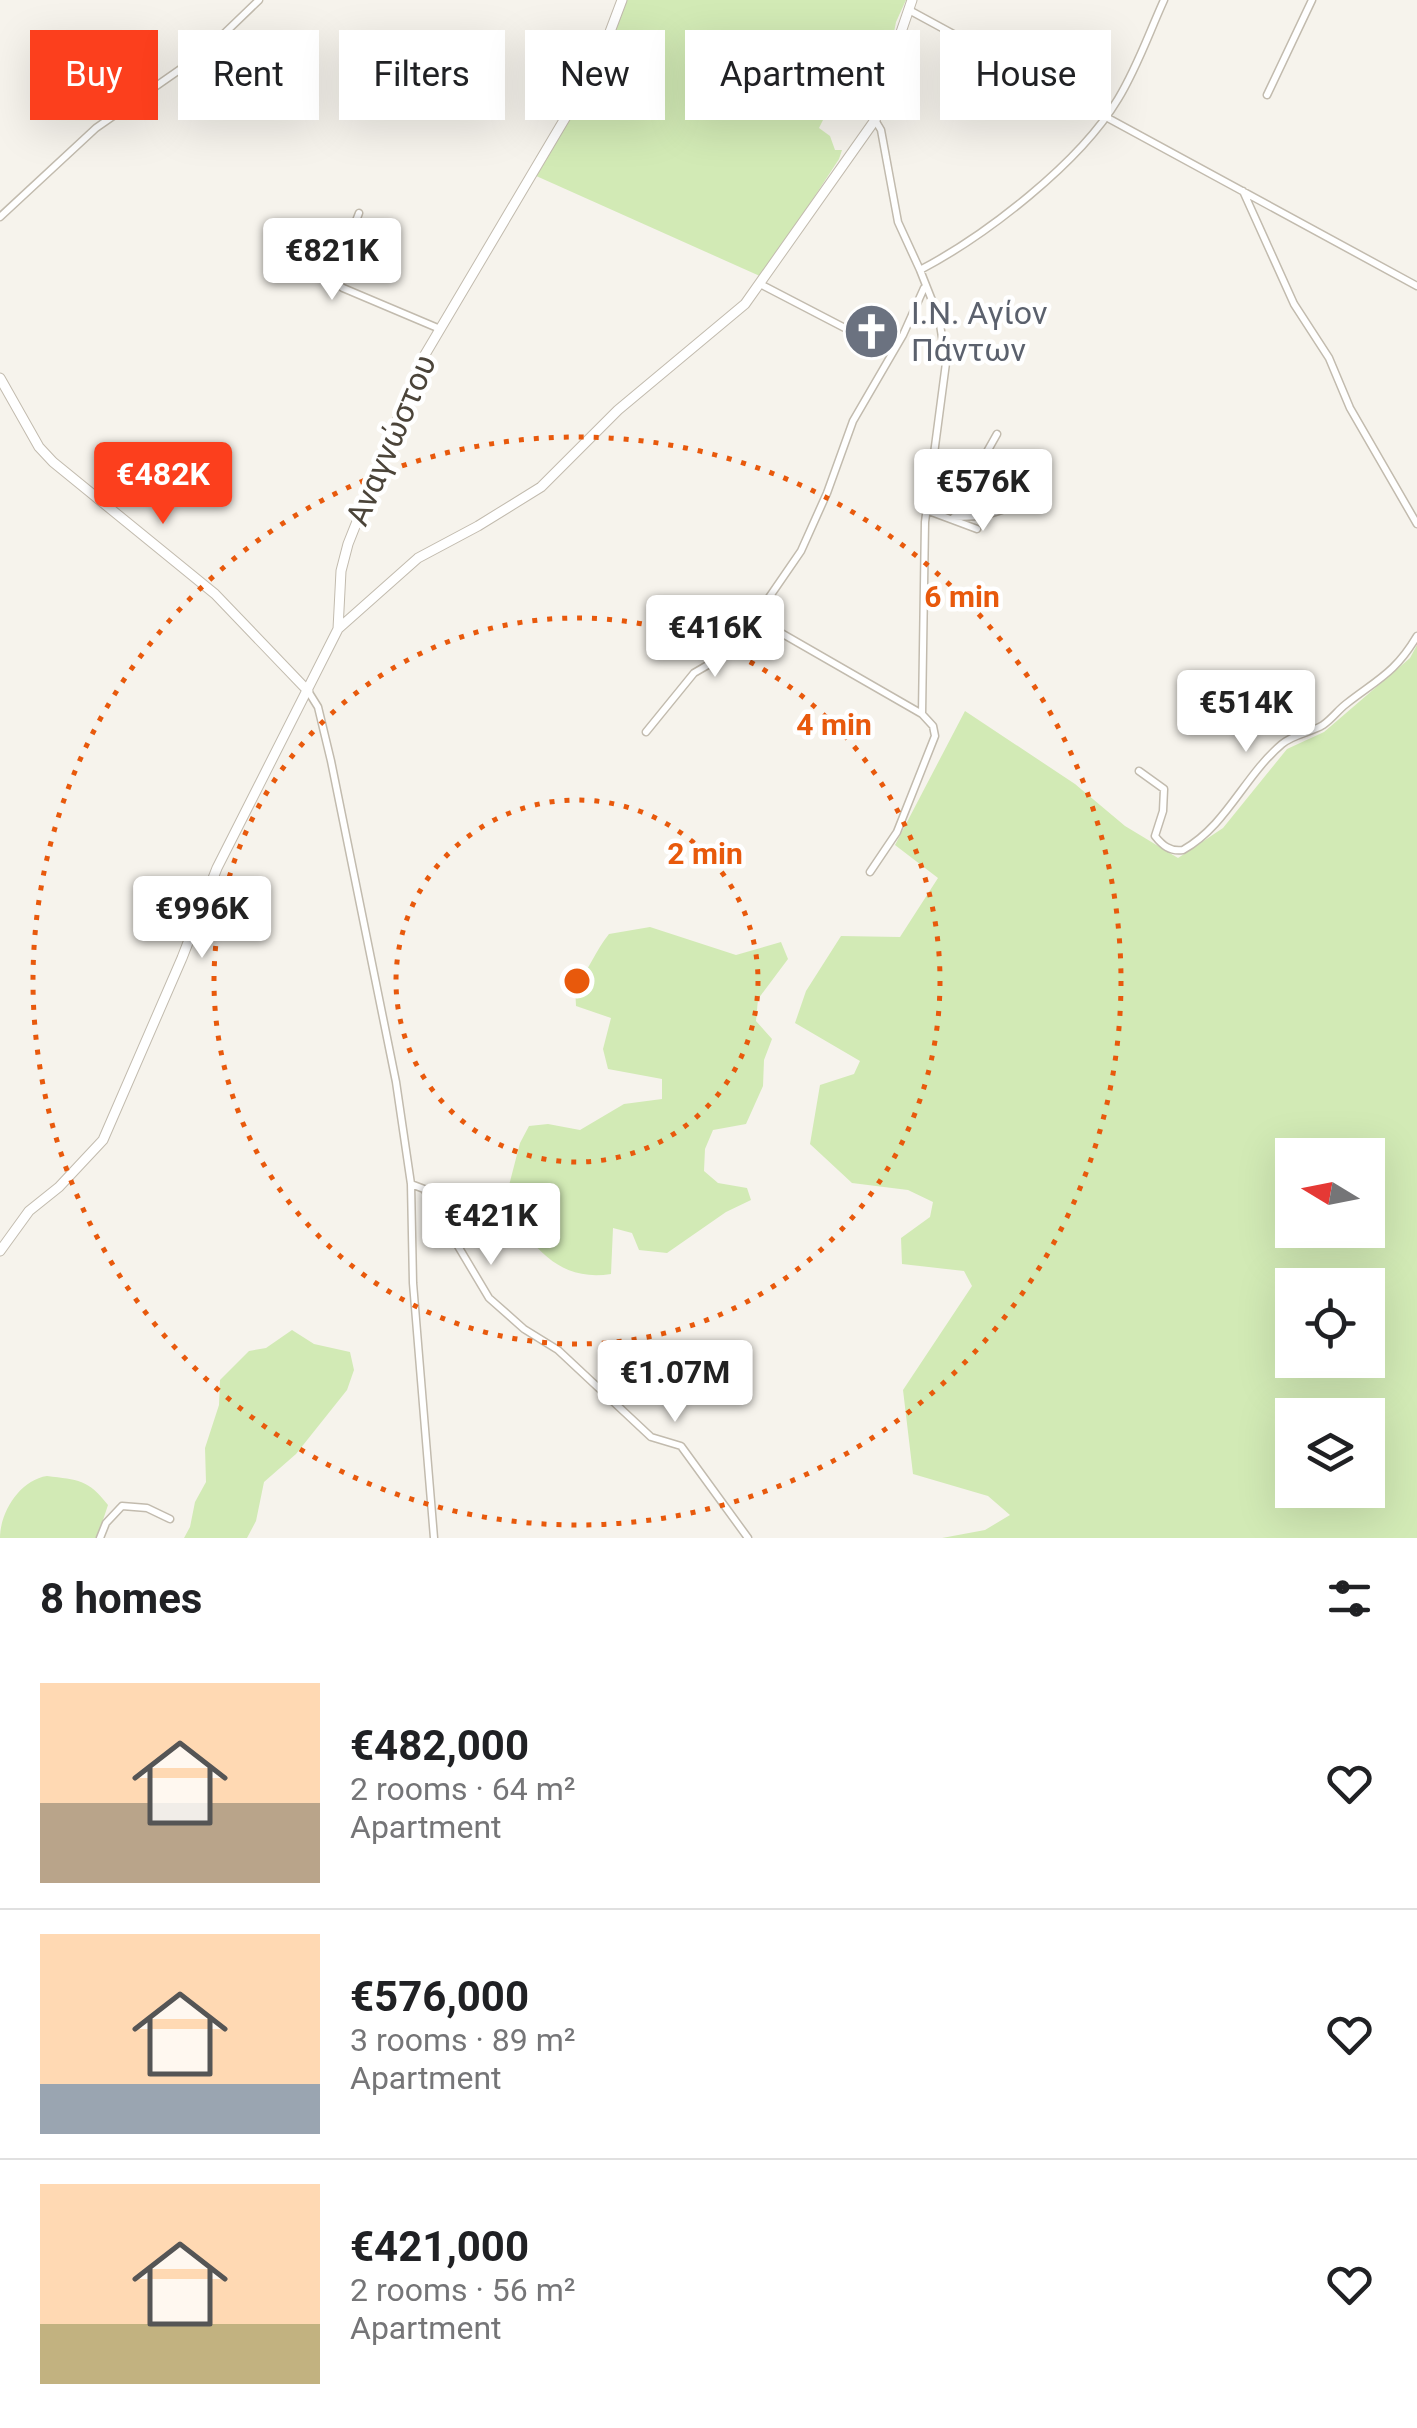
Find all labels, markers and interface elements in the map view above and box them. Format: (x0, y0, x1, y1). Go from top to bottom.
chip: Buy (30, 30, 158, 120)
chip: Rent (178, 30, 319, 120)
chip: Filters (339, 30, 505, 120)
chip: New (525, 30, 665, 120)
chip: Apartment (685, 30, 920, 120)
chip: House (940, 30, 1111, 120)
pin: €821K (262, 218, 402, 303)
text: €821K (285, 231, 379, 269)
place label: Ι.Ν. Αγίον Πάντων (911, 294, 1047, 369)
church icon: Ι.Ν. Αγίον Πάντων (842, 301, 902, 361)
street label: Αναγνώστου (338, 349, 444, 531)
pin: €482K (93, 442, 233, 527)
pin: €576K (913, 449, 1053, 534)
text: €482K (116, 455, 210, 493)
text: €576K (936, 462, 1030, 500)
text: 6 min (924, 579, 1000, 614)
pin: €416K (645, 595, 785, 680)
text: €416K (668, 608, 762, 646)
pin: €514K (1176, 670, 1316, 755)
text: €514K (1199, 683, 1293, 721)
text: 4 min (796, 707, 872, 742)
text: 2 min (667, 836, 743, 871)
pin: €996K (132, 876, 272, 961)
text: €996K (155, 889, 249, 927)
centre of rings (559, 963, 595, 999)
north arrow (1275, 1138, 1385, 1248)
map controls (1275, 1138, 1385, 1508)
pin: €421K (421, 1183, 561, 1268)
text: €421K (444, 1196, 538, 1234)
button: locate (1275, 1268, 1385, 1378)
pin: €1.07M (594, 1340, 756, 1425)
text: €1.07M (620, 1353, 730, 1391)
button: layers (1275, 1398, 1385, 1508)
icon: filters (1322, 1571, 1377, 1626)
text: 8 homes (40, 1574, 202, 1623)
text: €482,000 (350, 1721, 529, 1770)
icon: home (120, 1723, 240, 1843)
icon: heart (1322, 1756, 1377, 1811)
text: 2 rooms · 64 m² (350, 1770, 575, 1808)
text: Apartment (350, 1808, 502, 1846)
text: €576,000 (350, 1972, 529, 2021)
icon: home (120, 1974, 240, 2094)
icon: heart (1322, 2007, 1377, 2062)
text: 3 rooms · 89 m² (350, 2021, 575, 2059)
text: Apartment (350, 2059, 502, 2097)
text: €421,000 (350, 2222, 529, 2271)
icon: home (120, 2224, 240, 2344)
icon: heart (1322, 2257, 1377, 2312)
text: 2 rooms · 56 m² (350, 2271, 575, 2309)
text: Apartment (350, 2309, 502, 2347)

